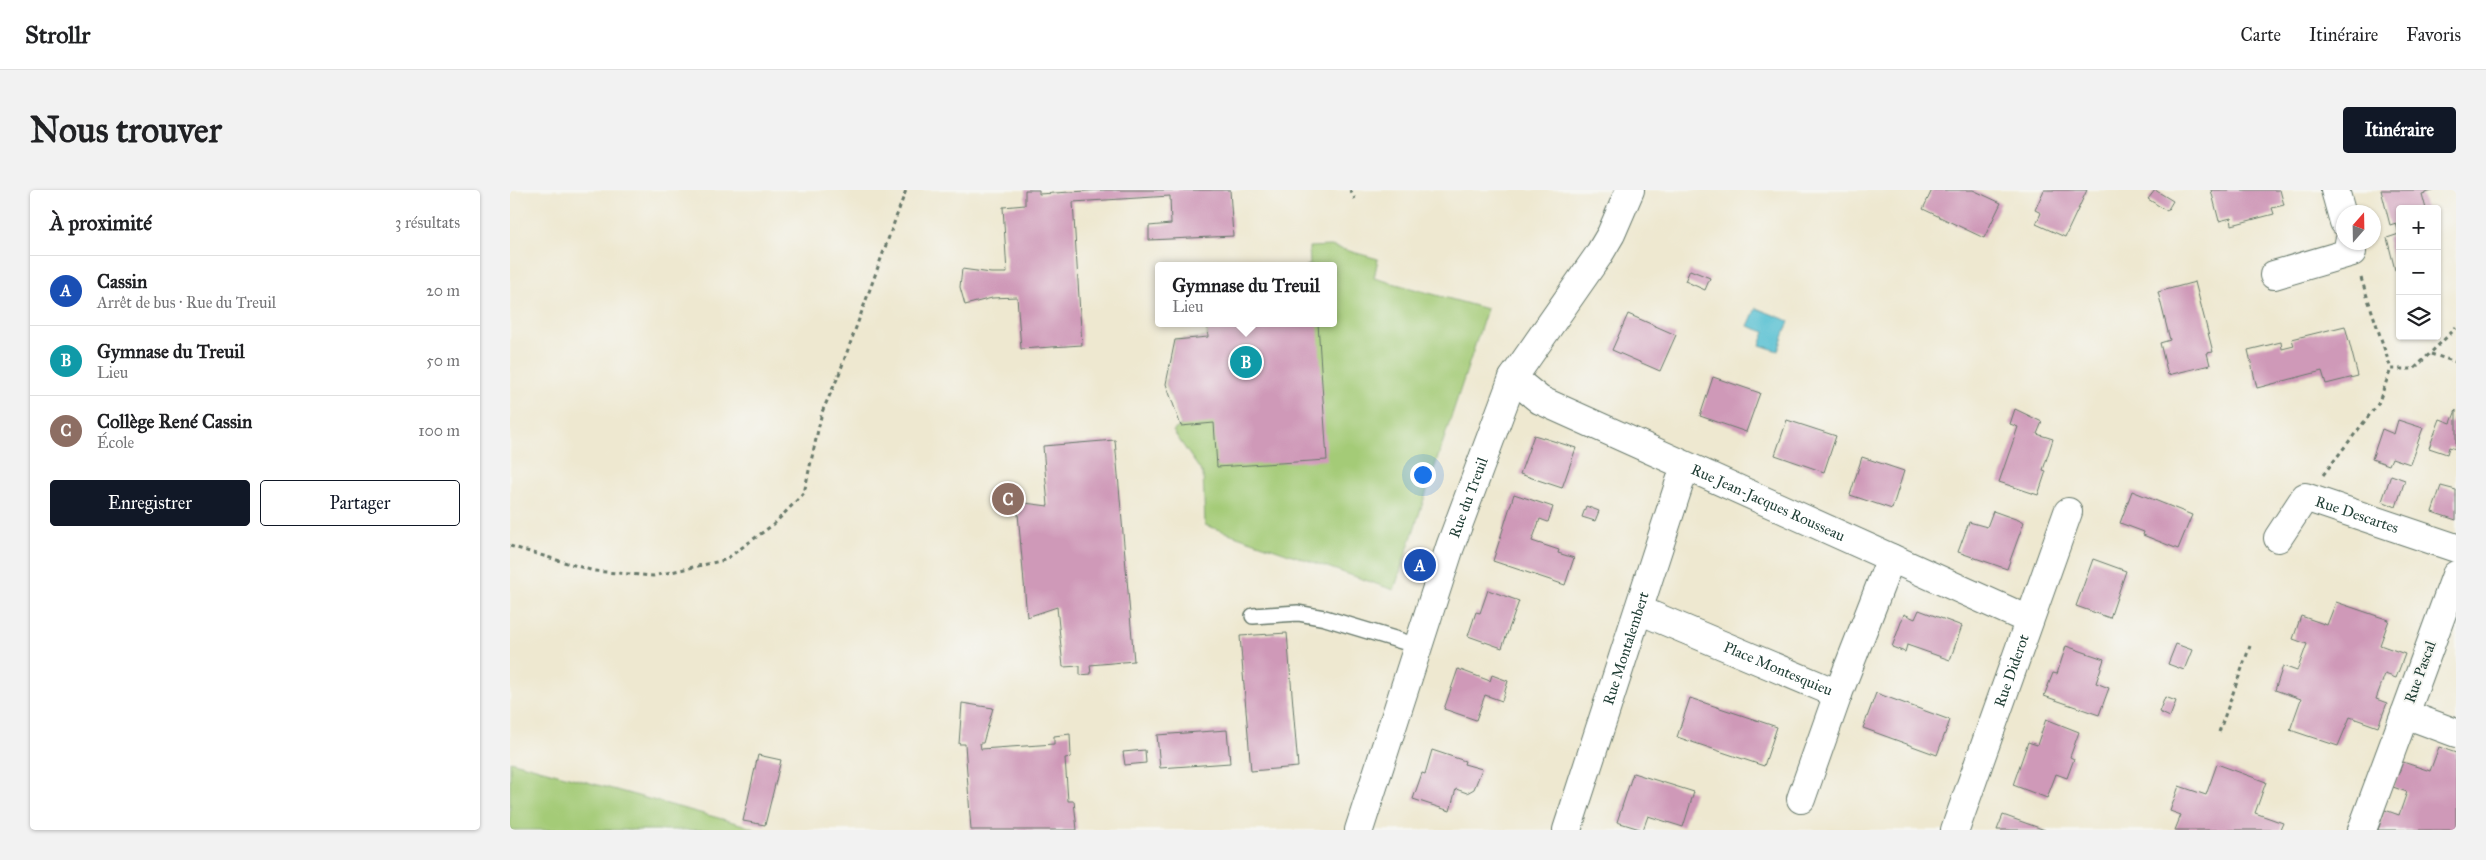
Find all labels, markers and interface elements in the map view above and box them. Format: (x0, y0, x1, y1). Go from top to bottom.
text: Strollr (25, 20, 90, 50)
text: Carte (2241, 24, 2281, 46)
text: Itinéraire (2309, 24, 2378, 46)
text: Favoris (2406, 24, 2461, 46)
button: Itinéraire (2343, 107, 2456, 153)
text: Nous trouver (30, 109, 222, 152)
north arrow (2336, 205, 2381, 250)
map controls (2396, 205, 2441, 340)
button: + (2396, 205, 2441, 250)
text: À proximité (50, 210, 152, 236)
text: 3 résultats (395, 213, 460, 232)
button: − (2396, 250, 2441, 295)
popup (1155, 262, 1337, 327)
text: Cassin (97, 270, 147, 293)
text: Gymnase du Treuil (1172, 274, 1320, 297)
text: A (61, 281, 71, 300)
text: 20 m (426, 281, 460, 300)
text: Arrêt de bus · Rue du Treuil (97, 293, 276, 312)
button: layers (2396, 295, 2441, 340)
text: Lieu (1172, 297, 1203, 316)
text: Gymnase du Treuil (97, 340, 245, 363)
pin: B (1230, 343, 1262, 381)
text: B (61, 351, 71, 370)
text: 50 m (426, 351, 460, 370)
text: Lieu (97, 363, 128, 382)
text: Collège René Cassin (97, 410, 252, 433)
text: C (61, 421, 71, 440)
text: 100 m (418, 421, 460, 440)
text: École (97, 433, 134, 452)
street label: Rue du Treuil (1445, 454, 1492, 540)
street label: Rue Jean-Jacques Rousseau (1688, 460, 1848, 545)
your location (1410, 462, 1436, 488)
button: Enregistrer (50, 480, 250, 526)
button: Partager (260, 480, 460, 526)
pin: C (992, 480, 1024, 518)
street label: Rue Descartes (2313, 492, 2401, 537)
pin: A (1404, 546, 1436, 584)
street label: Rue Montalembert (1599, 589, 1653, 707)
street label: Rue Diderot (1990, 631, 2033, 710)
street label: Place Montesquieu (1721, 638, 1835, 700)
street label: Rue Pascal (2400, 638, 2440, 705)

